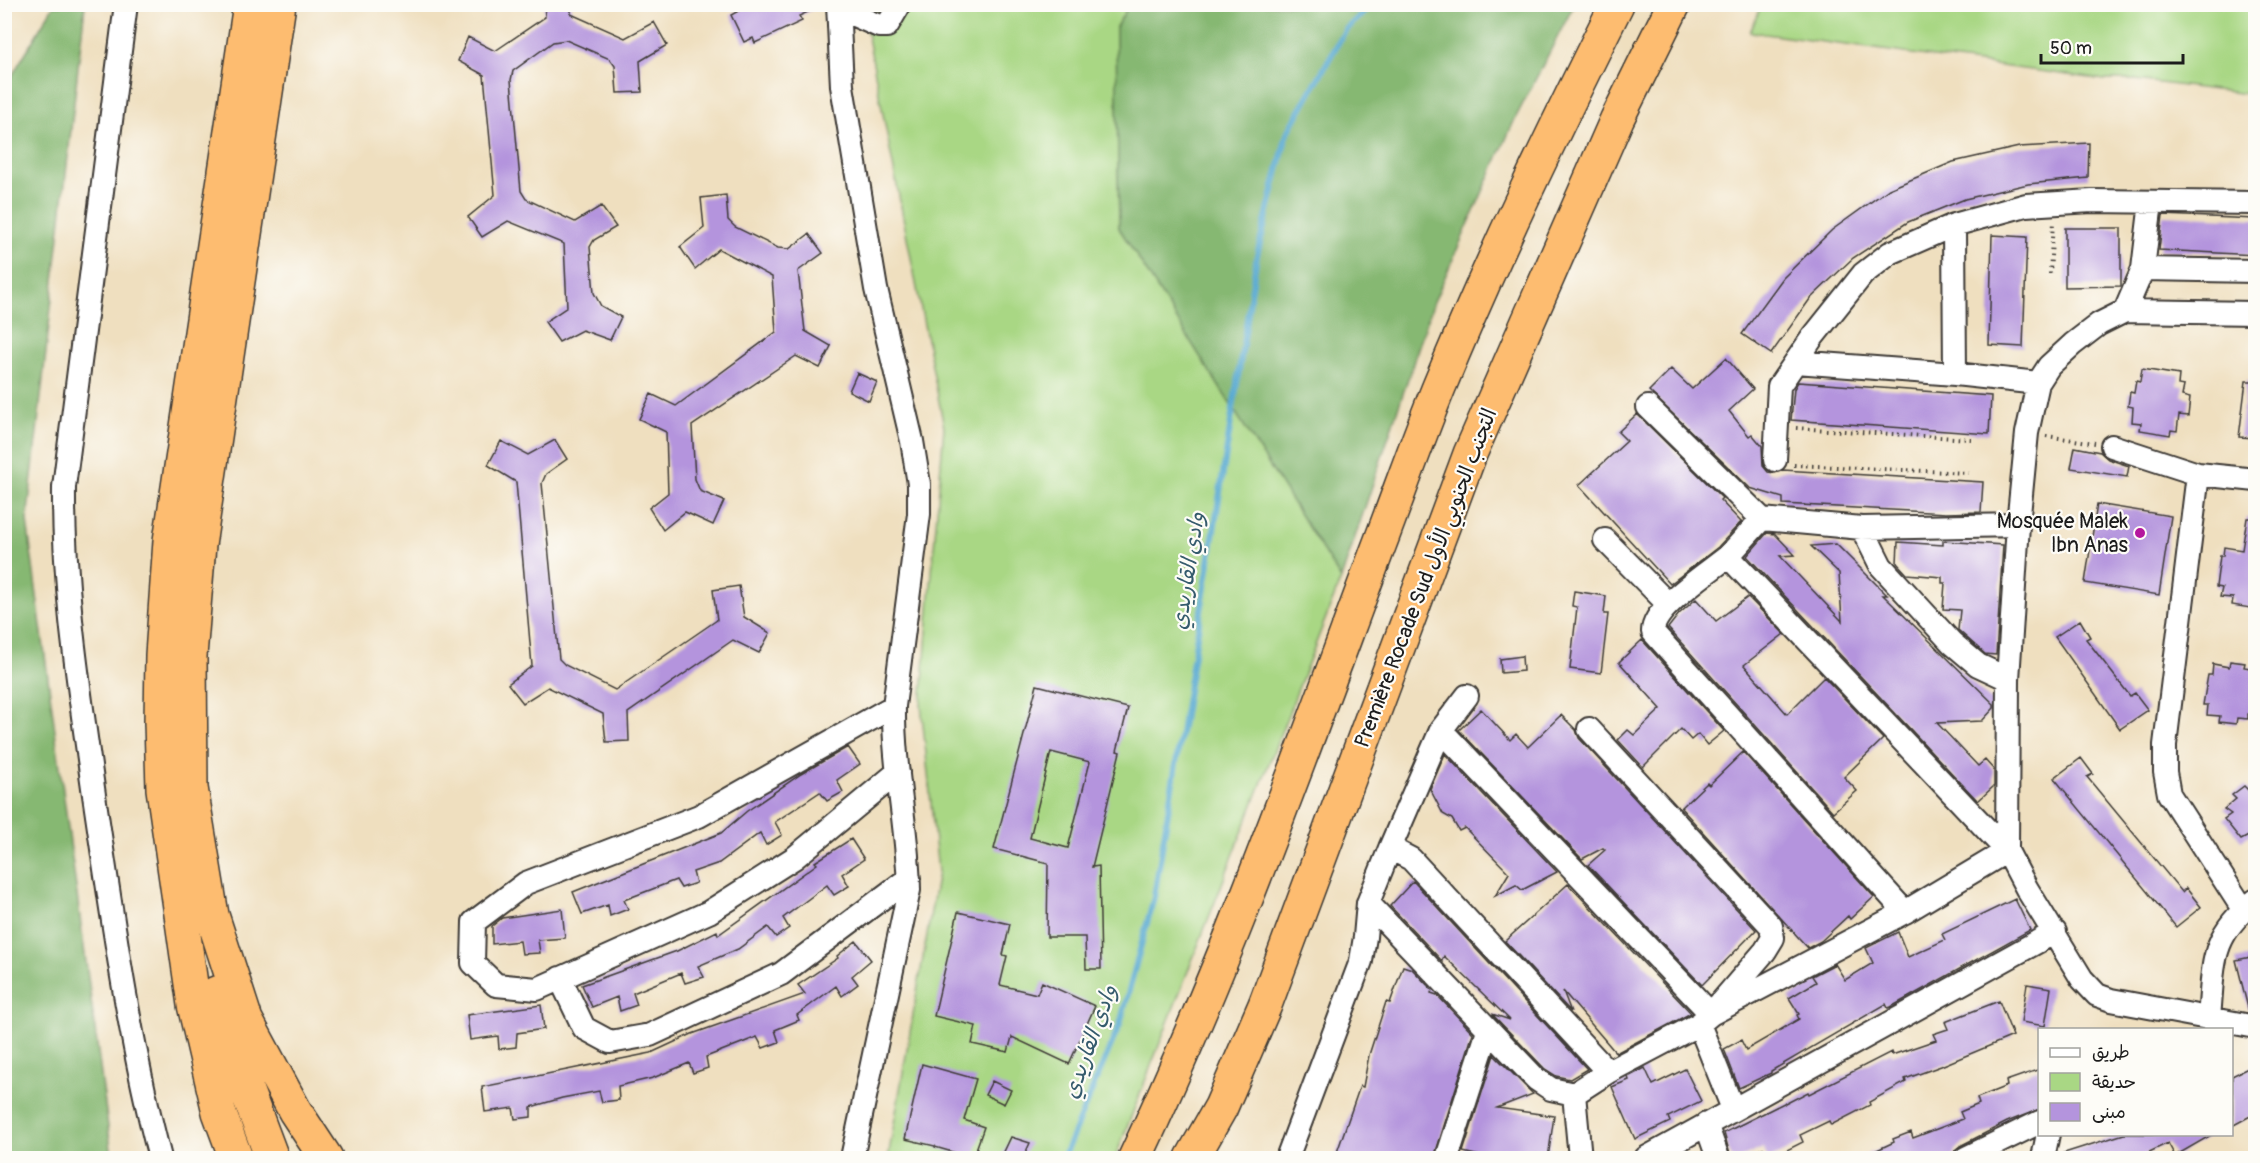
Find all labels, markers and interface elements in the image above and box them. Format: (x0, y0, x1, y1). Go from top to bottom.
scale bar (2041, 27, 2184, 65)
text: 50 m (2050, 37, 2092, 60)
street label: Première Rocade Sud التجنب الجنوبي الأول (1348, 404, 1508, 753)
place label: Mosquée Malek Ibn Anas (1997, 508, 2129, 559)
water label: وادي القاريدي (1165, 510, 1212, 632)
marker: Mosquée Malek Ibn Anas (2133, 526, 2147, 540)
water label: وادي القاريدي (1057, 981, 1124, 1103)
legend (2038, 1028, 2233, 1136)
text: طريق (2092, 1041, 2130, 1064)
text: حديقة (2092, 1071, 2136, 1094)
text: مبنى (2092, 1101, 2126, 1124)

